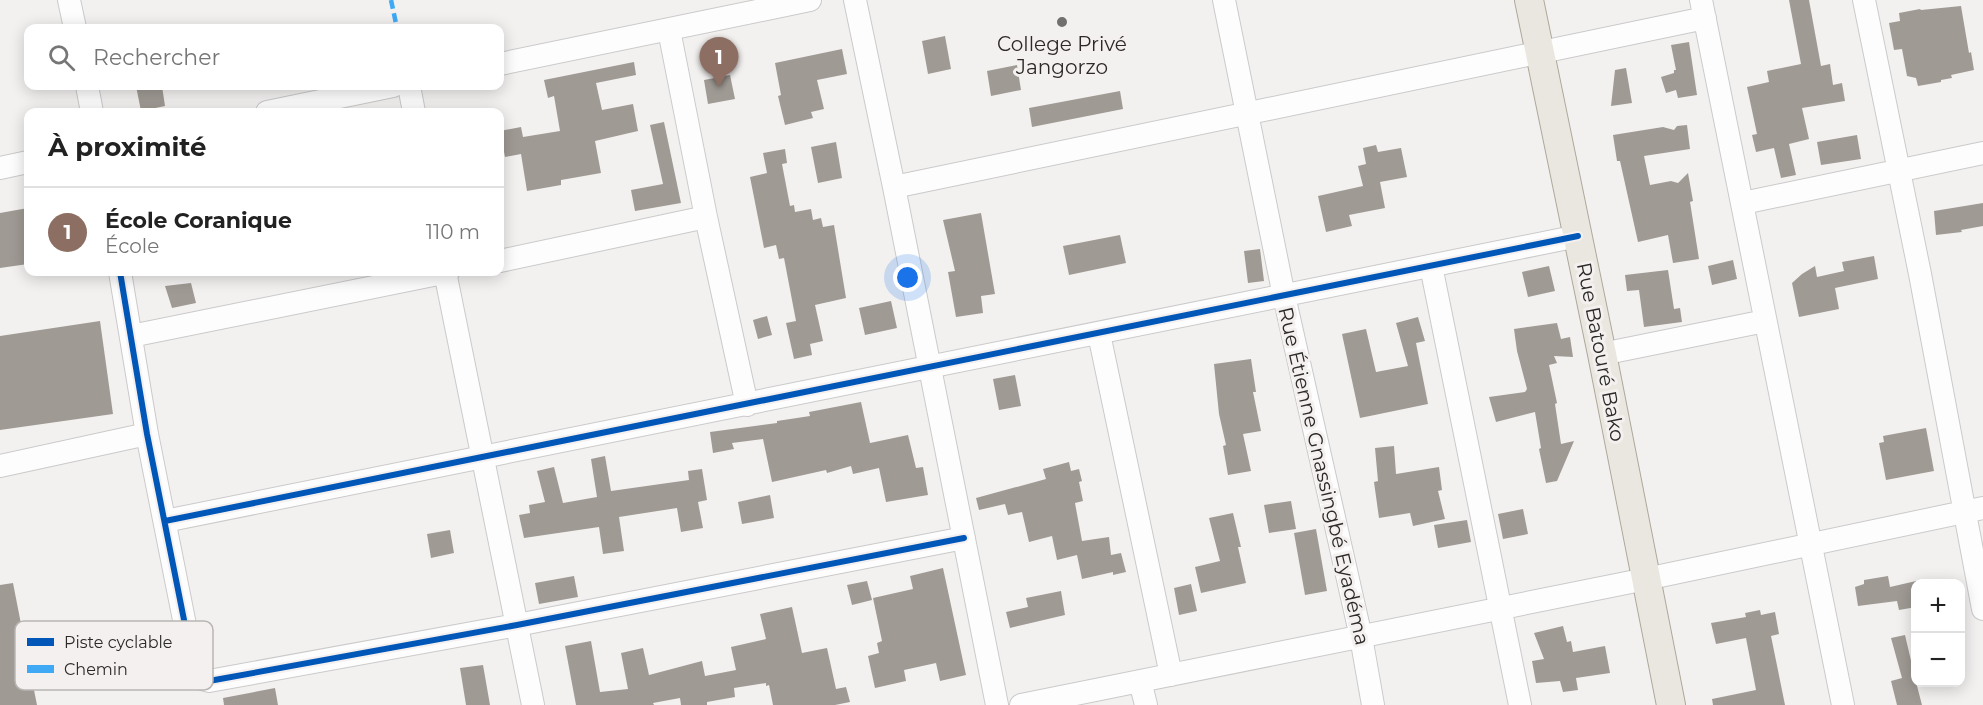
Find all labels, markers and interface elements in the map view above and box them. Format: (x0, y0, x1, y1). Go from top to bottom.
marker: College Privé Jangorzo (1055, 15, 1069, 29)
search box (24, 24, 504, 90)
place label: College Privé Jangorzo (997, 32, 1127, 79)
pin: 1 (700, 38, 738, 87)
icon: search (45, 41, 78, 74)
text: Rechercher (93, 44, 220, 71)
text: À proximité (48, 131, 207, 163)
text: École Coranique (105, 207, 292, 234)
text: 1 (64, 220, 71, 244)
text: 110 m (426, 220, 480, 244)
text: École (105, 234, 159, 258)
street label: Rue Batouré Bako (1572, 260, 1630, 444)
your location (893, 263, 922, 292)
street label: Rue Étienne Gnassingbé Eyadéma (1273, 305, 1375, 647)
map controls (1911, 579, 1965, 687)
button: + (1911, 579, 1965, 633)
legend (15, 621, 213, 690)
text: Piste cyclable (64, 633, 172, 652)
button: − (1911, 633, 1965, 687)
text: Chemin (64, 660, 128, 679)

